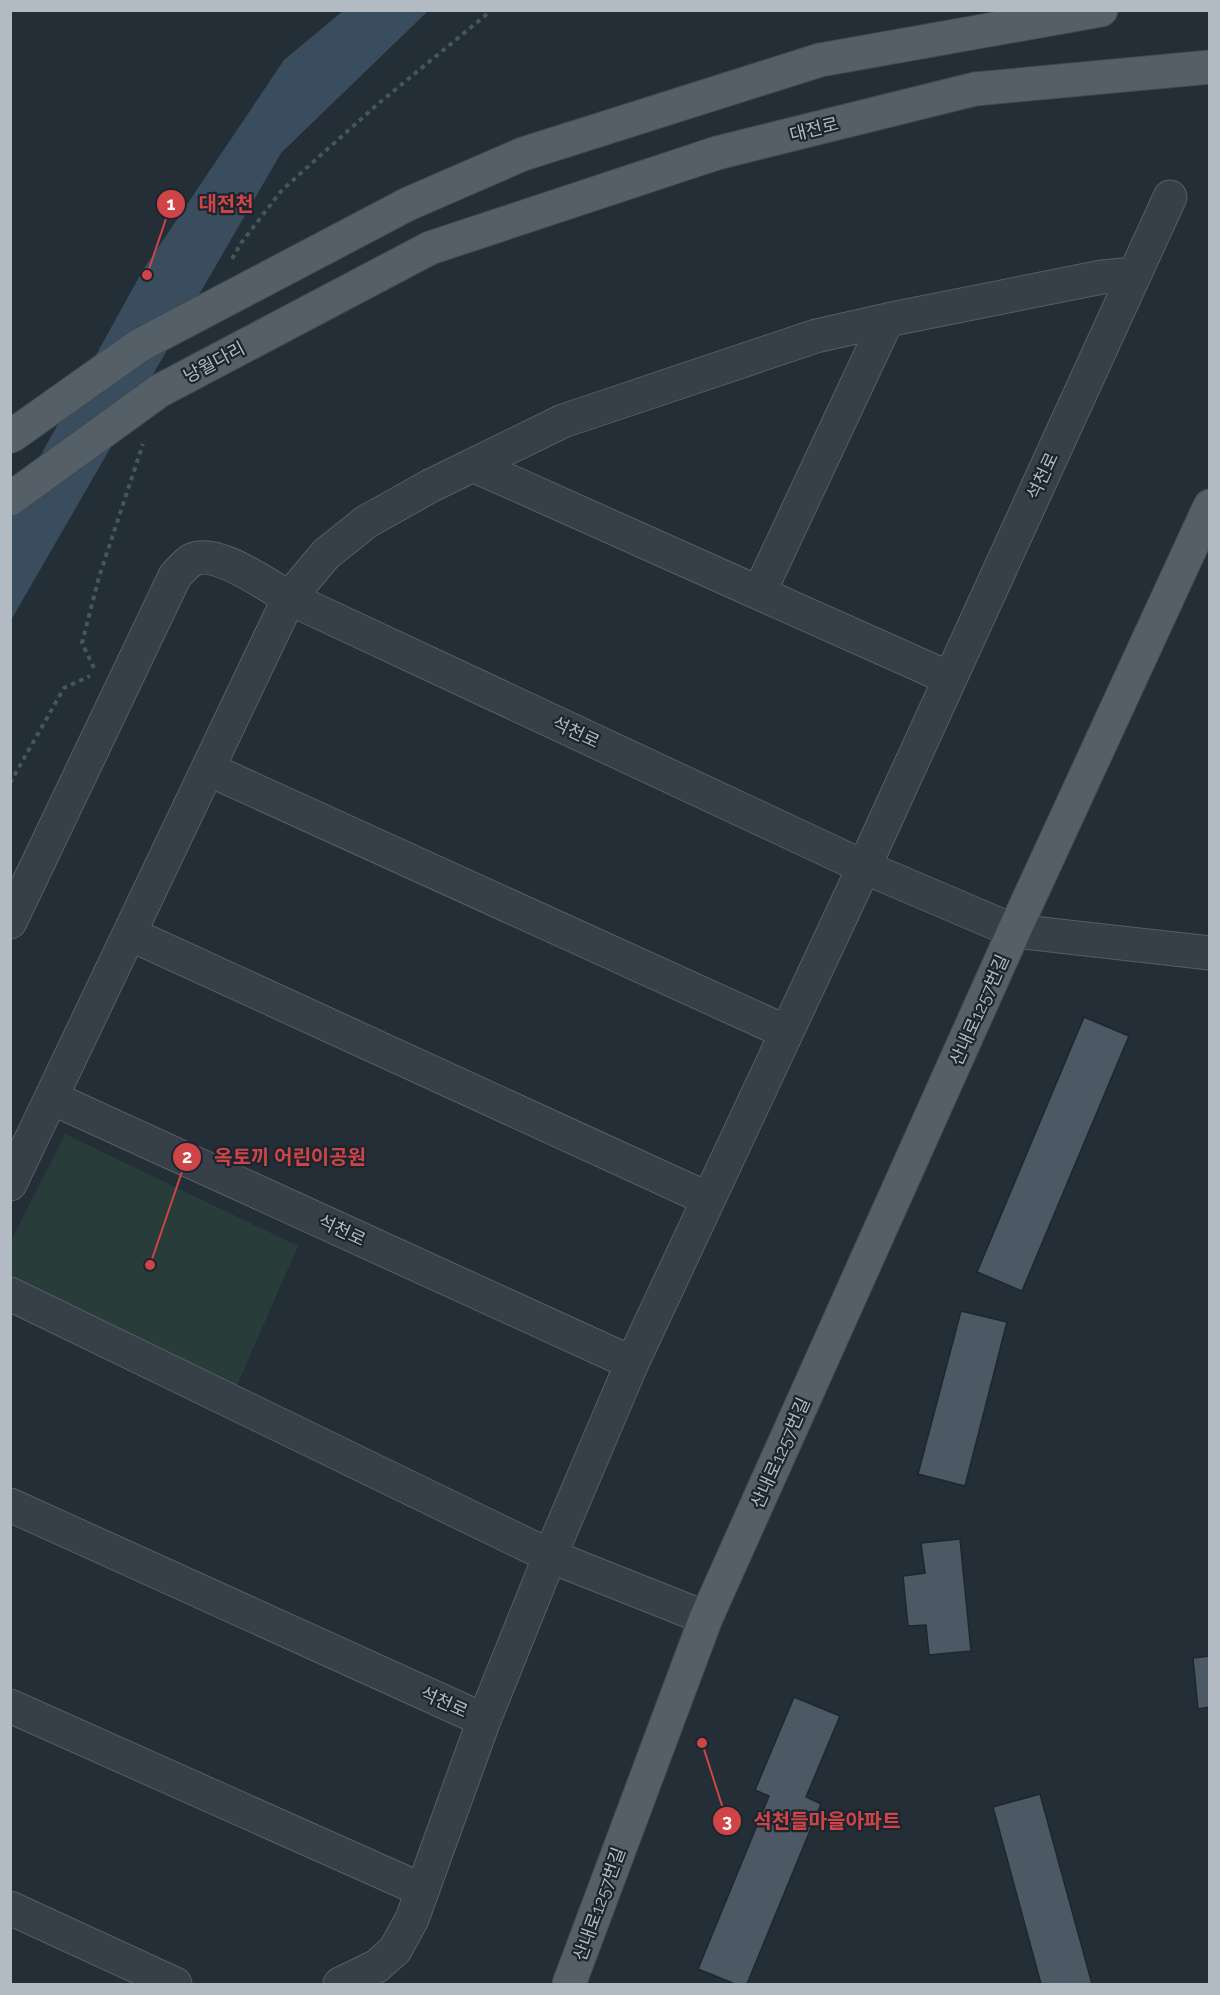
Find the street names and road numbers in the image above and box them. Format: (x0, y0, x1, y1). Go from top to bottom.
street label: 대전로 (787, 113, 841, 145)
street label: 낭월다리 (180, 337, 248, 387)
street label: 석천로 (1022, 449, 1062, 503)
street label: 석천로 (549, 712, 603, 752)
street label: 산내로1257번길 (945, 951, 1013, 1069)
street label: 석천로 (315, 1210, 369, 1250)
street label: 산내로1257번길 (746, 1394, 814, 1512)
street label: 석천로 (417, 1682, 471, 1722)
street label: 산내로1257번길 (569, 1844, 629, 1964)

